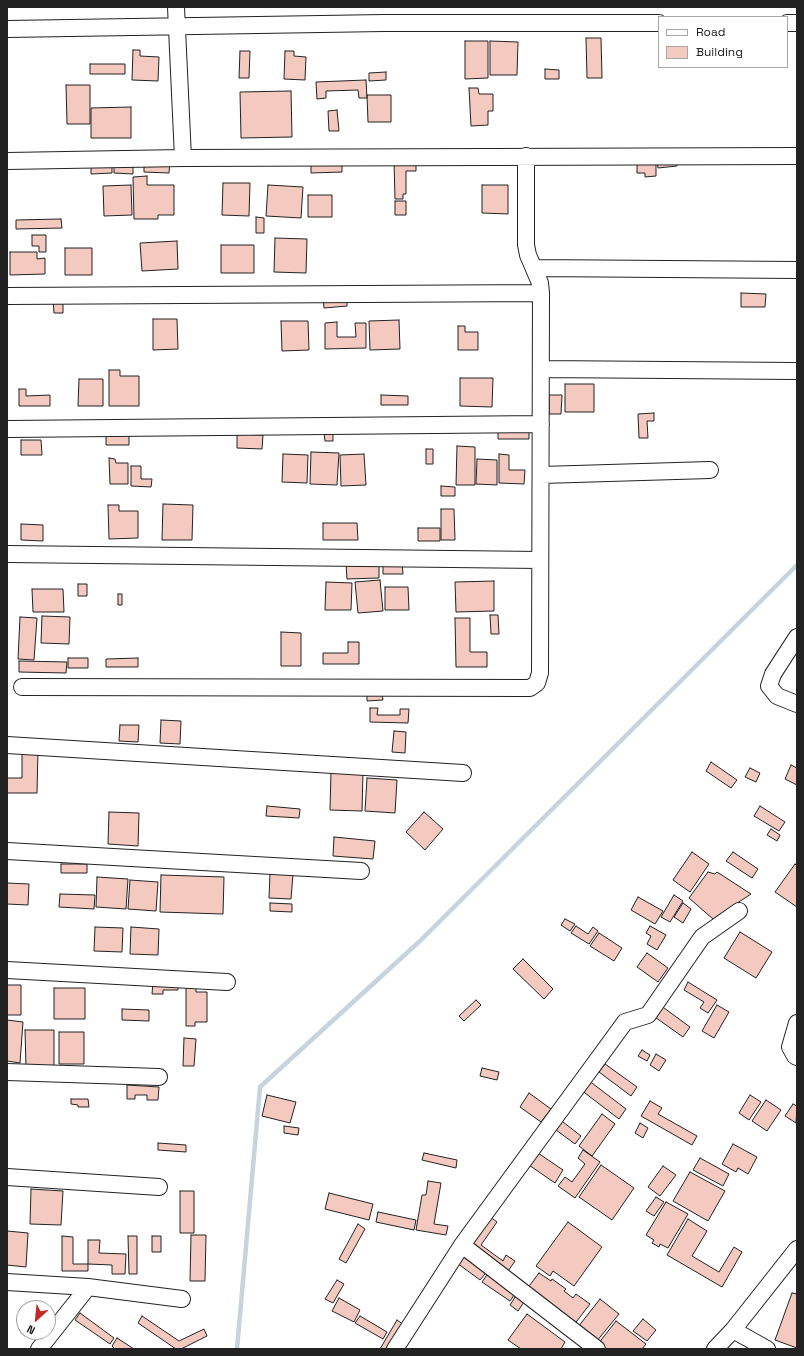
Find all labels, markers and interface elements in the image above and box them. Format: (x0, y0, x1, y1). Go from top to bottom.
legend (658, 16, 788, 68)
text: Road (696, 24, 725, 40)
text: Building (696, 44, 743, 60)
north arrow (16, 1300, 56, 1340)
text: N (25, 1322, 37, 1338)

